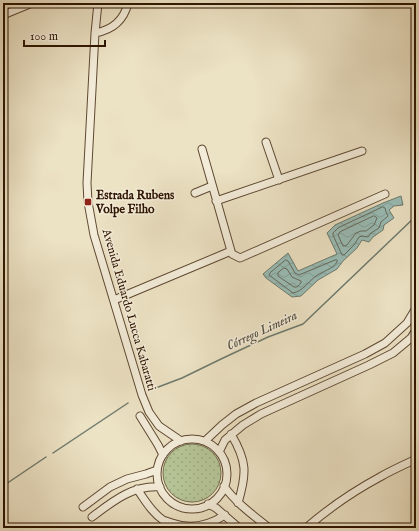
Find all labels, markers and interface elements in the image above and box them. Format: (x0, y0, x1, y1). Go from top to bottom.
scale bar (24, 22, 105, 48)
text: 100 m (30, 29, 58, 44)
place label: Estrada Rubens Volpe Filho (95, 188, 175, 218)
marker: Estrada Rubens Volpe Filho (83, 197, 93, 207)
street label: Avenida Eduardo Lucca Kabaratti (98, 226, 159, 393)
water label: Córrego Limeira (224, 307, 301, 356)

